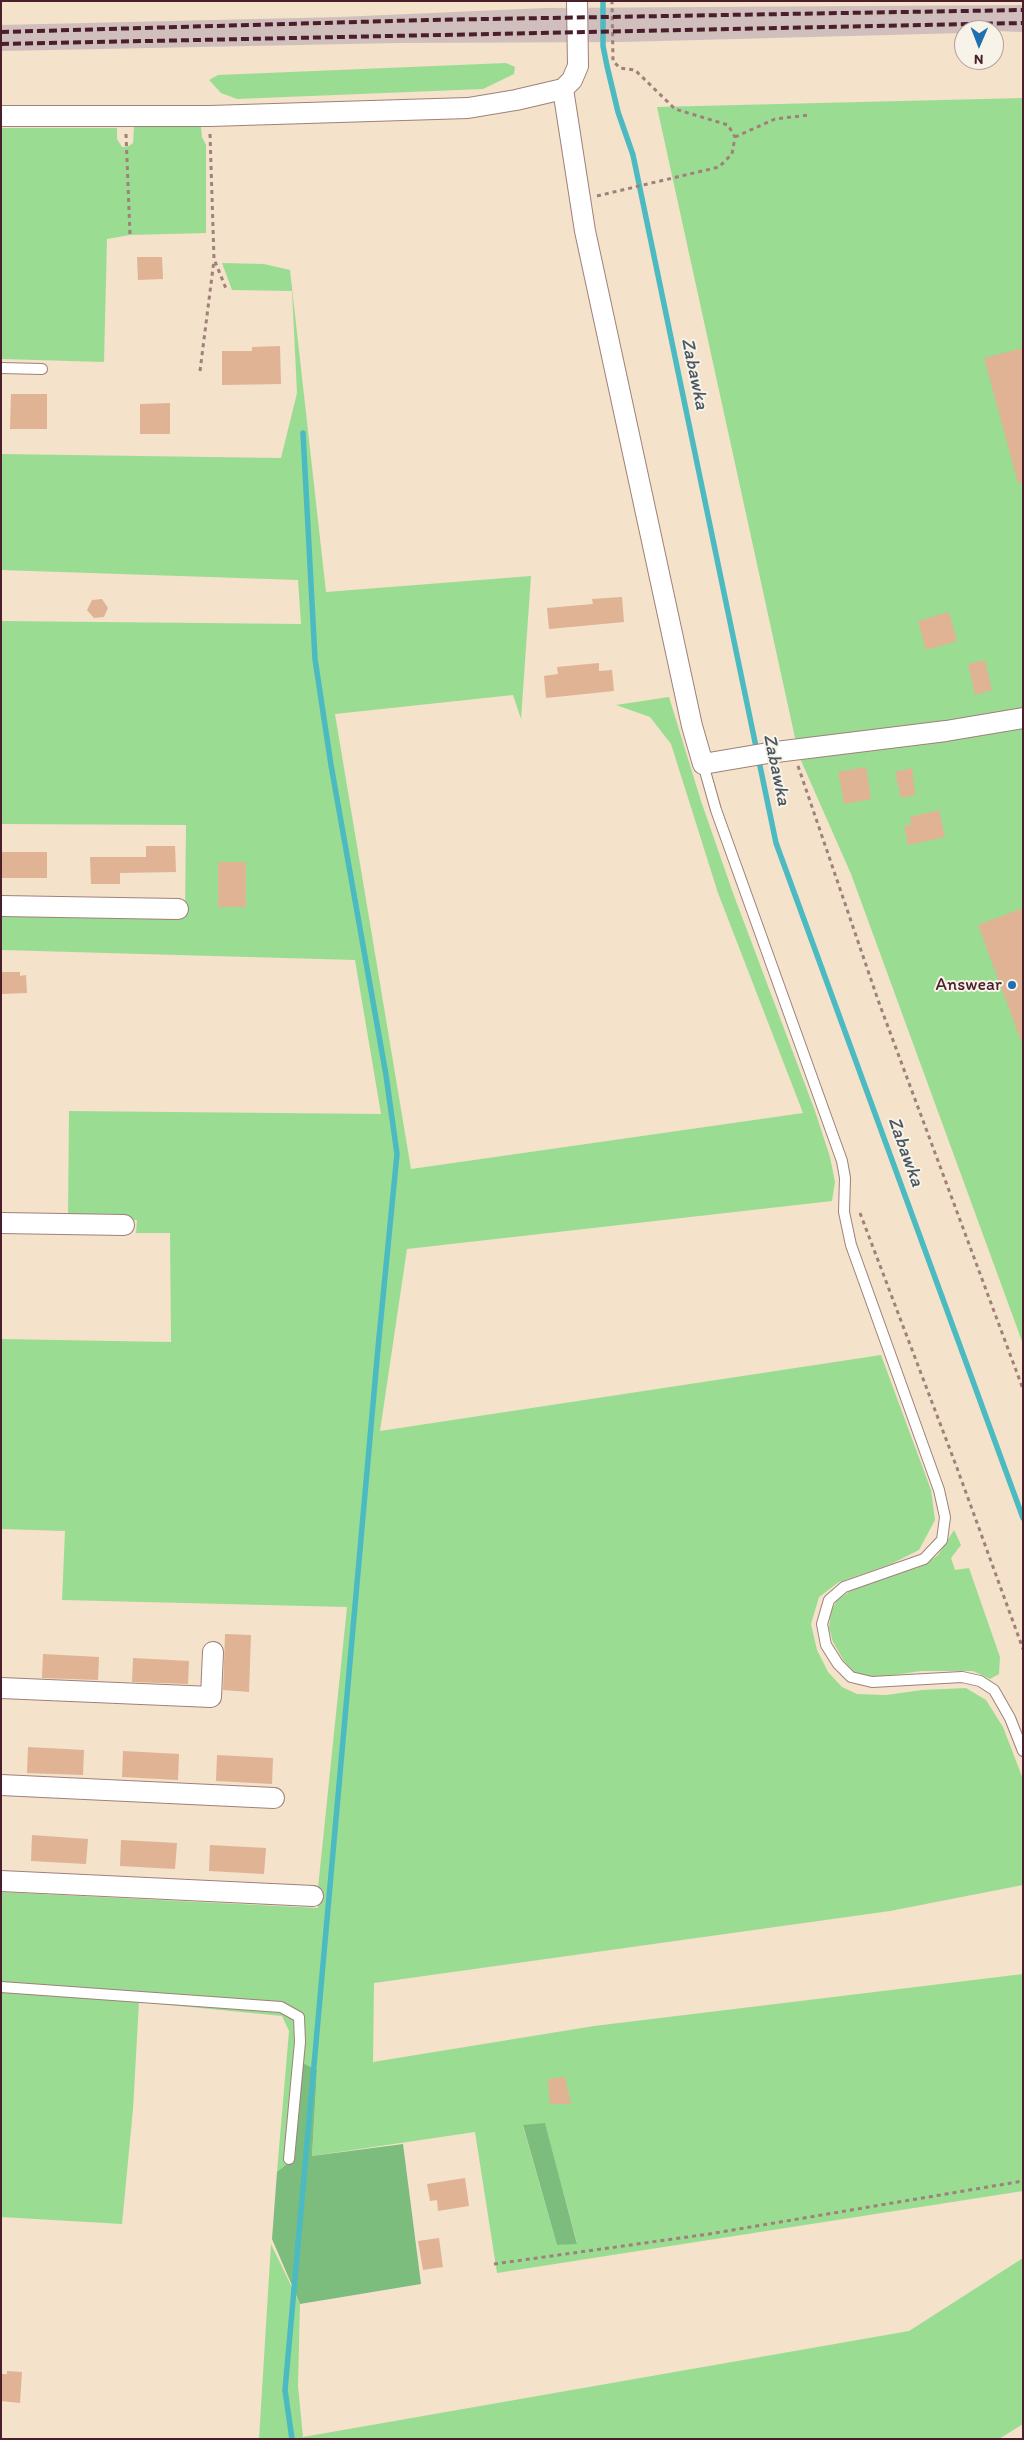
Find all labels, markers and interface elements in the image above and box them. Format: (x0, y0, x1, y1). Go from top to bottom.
north arrow (954, 20, 1004, 70)
text: N (974, 51, 984, 68)
water label: Zabawka (675, 336, 713, 412)
water label: Zabawka (757, 732, 795, 808)
place label: Answear (935, 974, 1002, 996)
marker: Answear (1006, 979, 1018, 991)
water label: Zabawka (882, 1114, 928, 1190)

